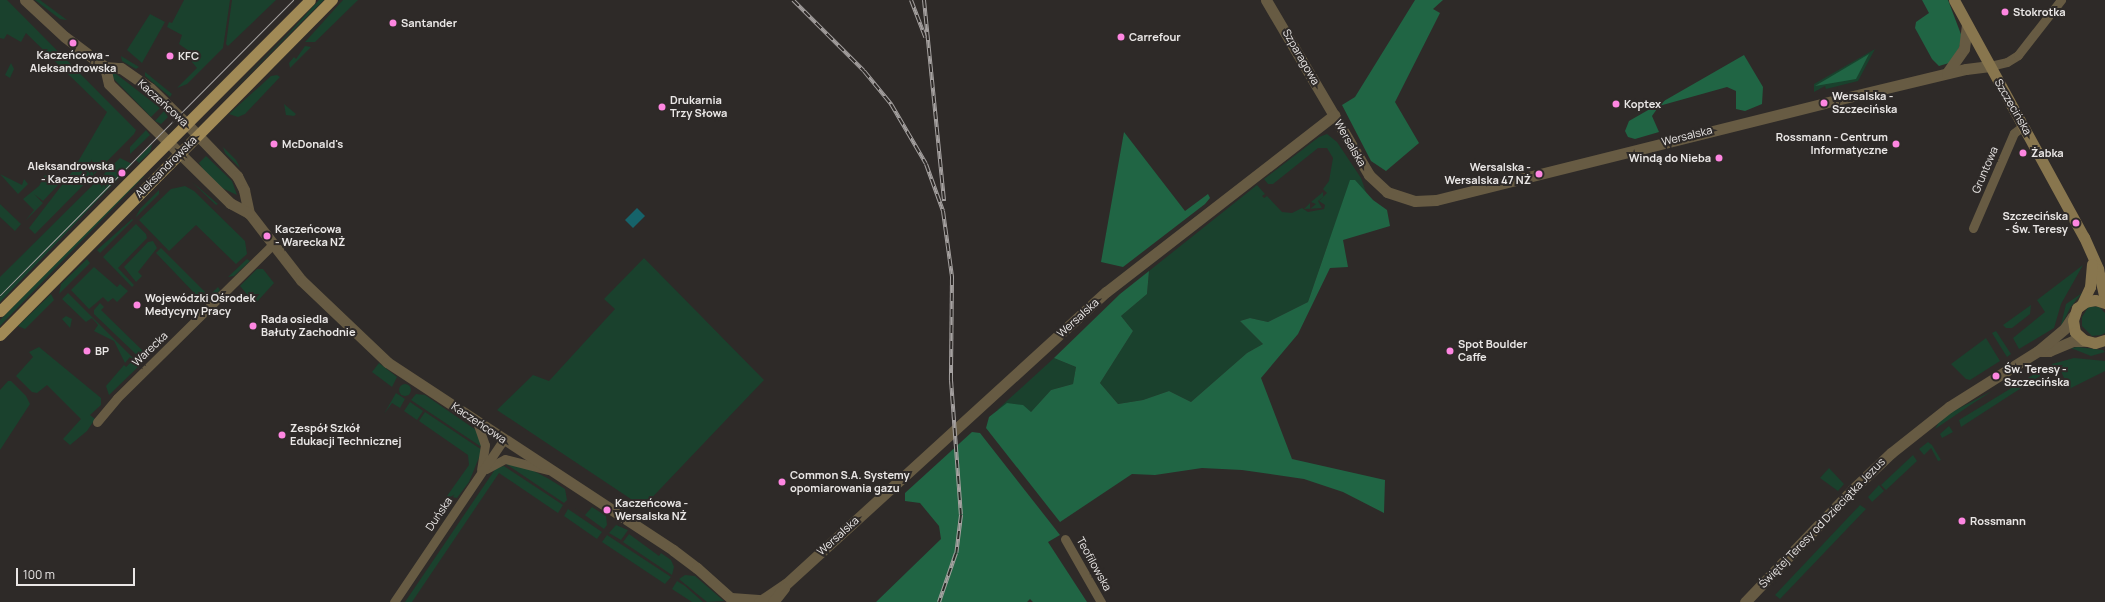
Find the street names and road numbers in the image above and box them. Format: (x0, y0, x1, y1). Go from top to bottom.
street label: Szparagowa (1280, 27, 1322, 87)
street label: Kaczeńcowa (135, 77, 191, 129)
street label: Szczecińska (1992, 77, 2034, 137)
street label: Wersalska (1331, 117, 1369, 169)
street label: Wersalska (1660, 123, 1714, 149)
street label: Aleksandrowska (132, 133, 200, 201)
street label: Gruntowa (1969, 145, 2001, 195)
street label: Wersalska (1054, 296, 1102, 340)
street label: Warecka (130, 329, 170, 369)
street label: Kaczeńcowa (449, 400, 509, 446)
street label: Świętej Teresy od Dzieciątka Jezus (1756, 455, 1888, 591)
street label: Duńska (423, 495, 455, 533)
street label: Wersalska (814, 514, 862, 558)
street label: Teofilowska (1074, 535, 1114, 593)

